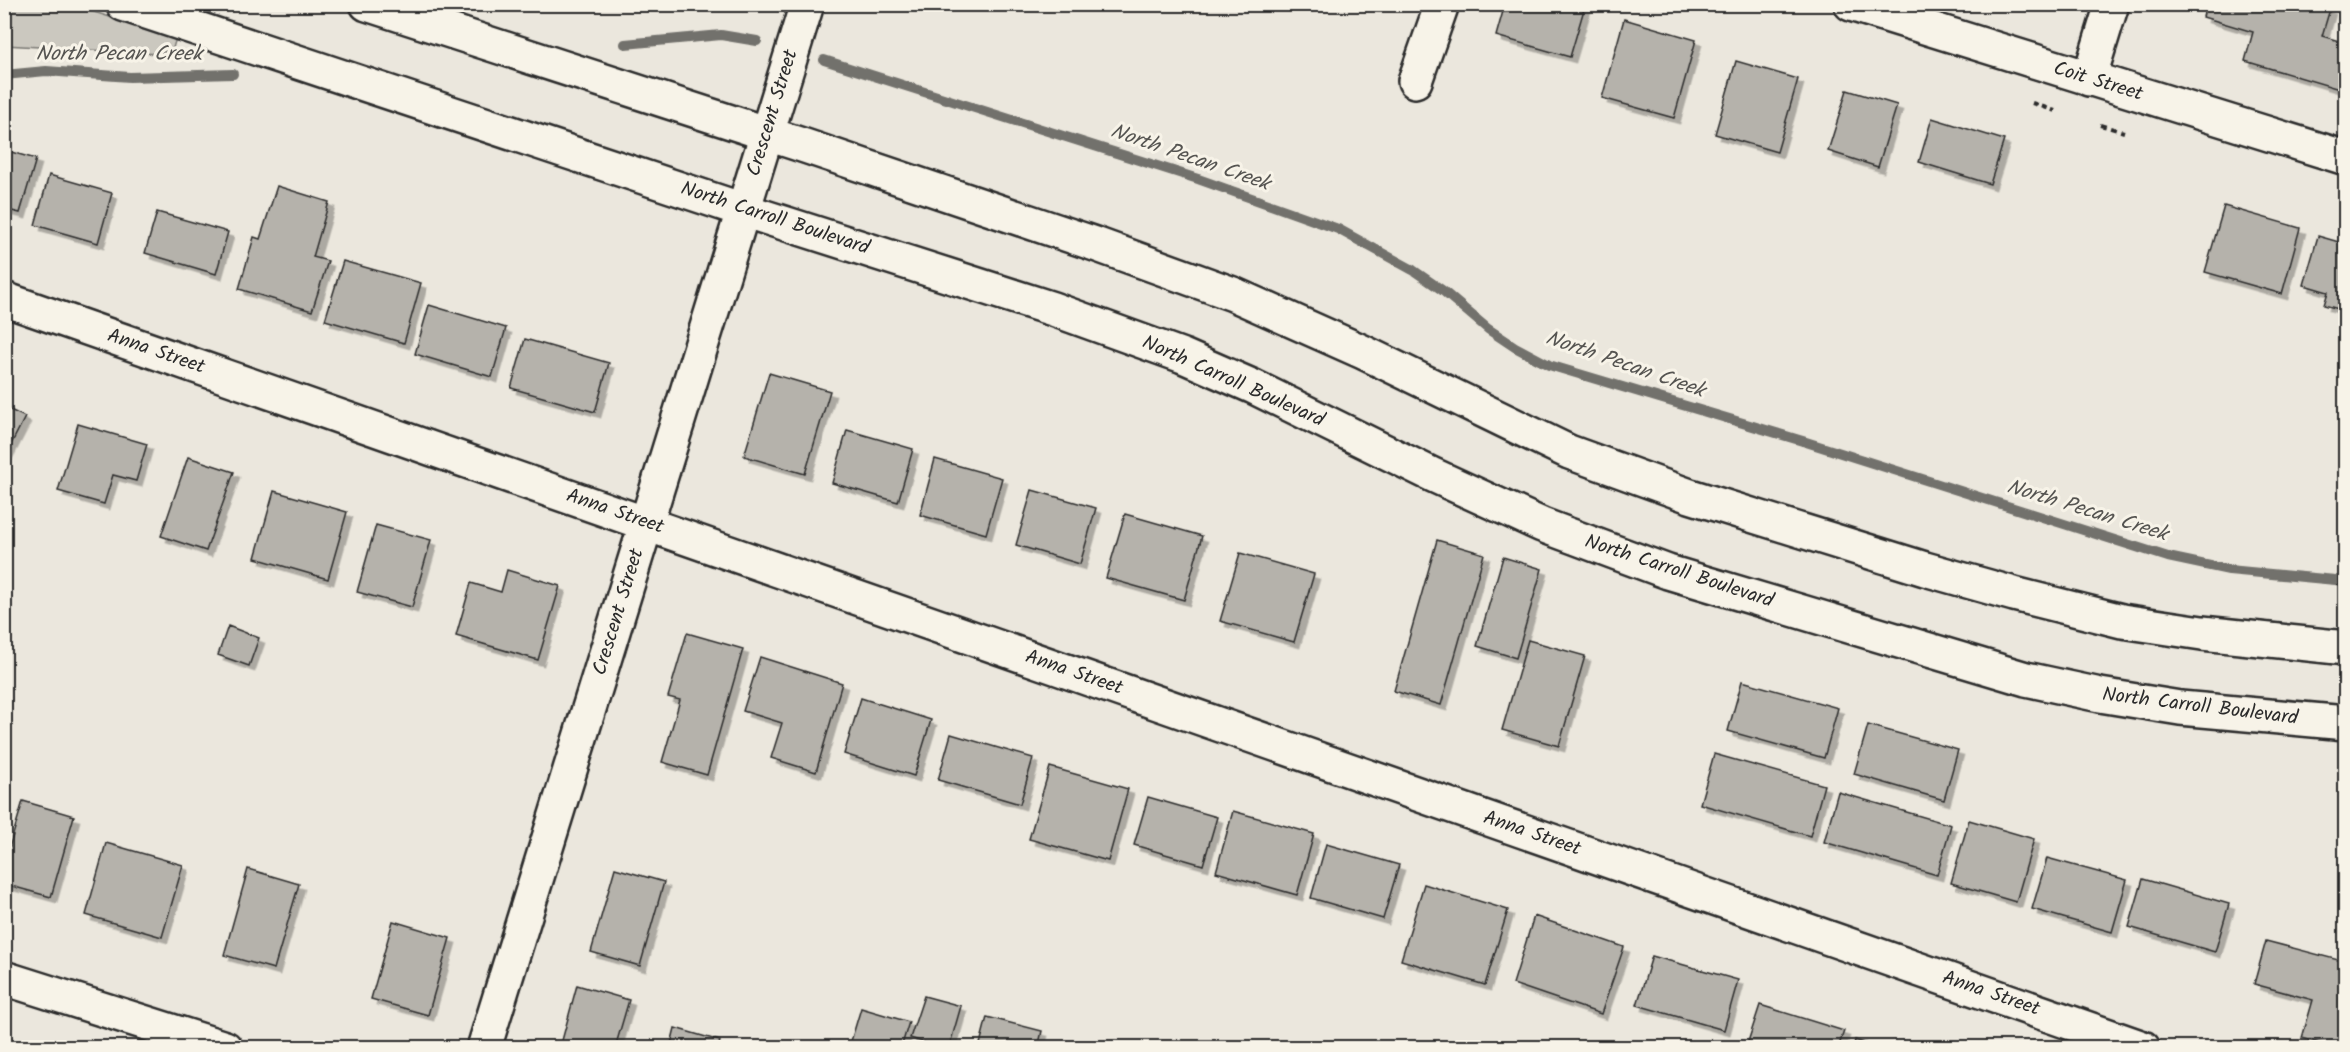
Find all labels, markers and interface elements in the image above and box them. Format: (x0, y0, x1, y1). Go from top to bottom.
water label: North Pecan Creek (36, 38, 205, 71)
street label: Crescent Street (739, 45, 808, 180)
street label: Coit Street (2049, 53, 2147, 111)
water label: North Pecan Creek (1106, 115, 1277, 202)
street label: North Carroll Boulevard (676, 173, 875, 265)
street label: Anna Street (103, 320, 209, 384)
water label: North Pecan Creek (1541, 322, 1712, 409)
street label: North Carroll Boulevard (1137, 327, 1330, 437)
water label: North Pecan Creek (2003, 471, 2174, 552)
street label: Anna Street (562, 480, 668, 544)
street label: North Carroll Boulevard (1580, 526, 1779, 618)
street label: Crescent Street (585, 544, 654, 679)
street label: Anna Street (1021, 641, 1127, 705)
street label: North Carroll Boulevard (2100, 679, 2301, 735)
street label: Anna Street (1479, 802, 1585, 866)
street label: Anna Street (1938, 962, 2044, 1026)

